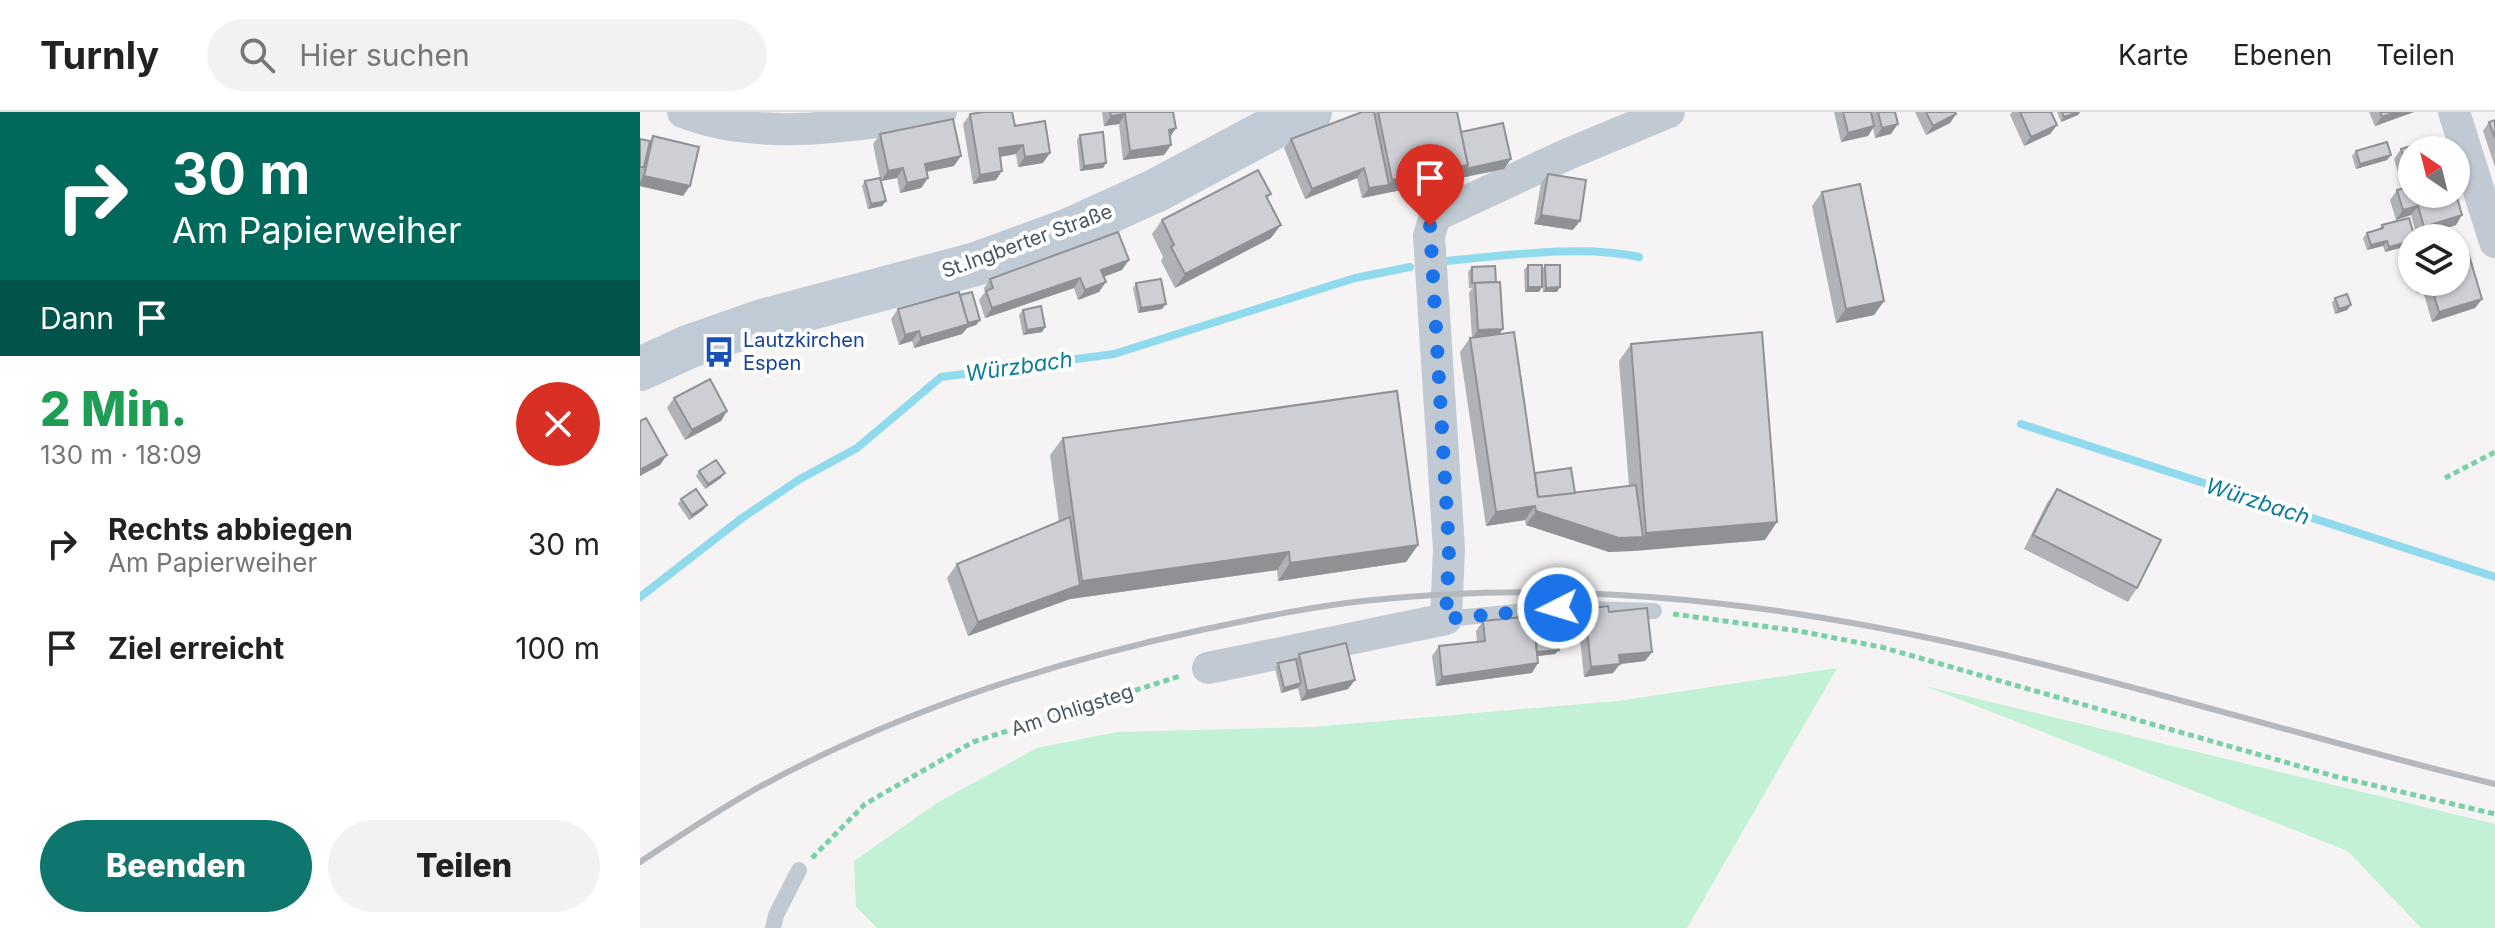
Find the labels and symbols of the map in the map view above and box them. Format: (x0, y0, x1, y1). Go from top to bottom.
north arrow (2398, 136, 2470, 208)
pin (1396, 144, 1464, 226)
street label: St.Ingberter Straße (938, 199, 1116, 283)
place label: Lautzkirchen Espen (743, 328, 865, 375)
bus stop icon: Lautzkirchen Espen (702, 335, 736, 369)
water label: Würzbach (964, 346, 1074, 386)
water label: Würzbach (2203, 472, 2313, 530)
position arrow (1516, 566, 1600, 650)
street label: Am Ohligsteg (1008, 679, 1136, 741)

